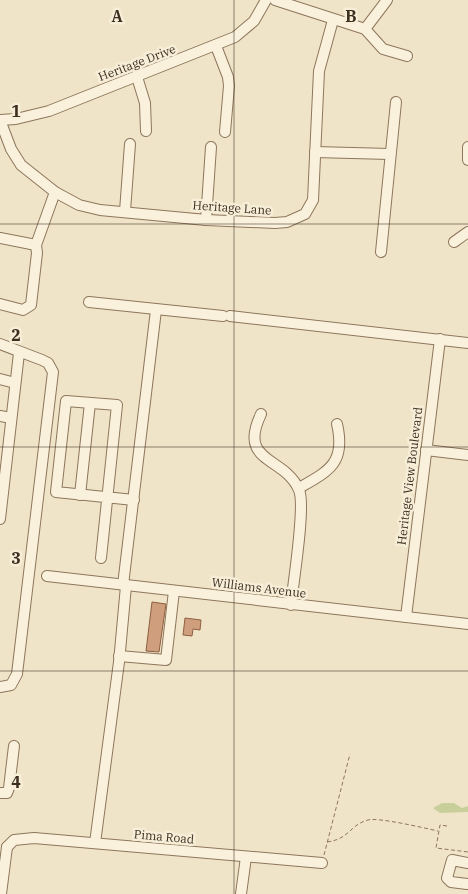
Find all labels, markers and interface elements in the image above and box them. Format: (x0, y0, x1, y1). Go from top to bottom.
text: A (111, 6, 123, 26)
text: B (345, 6, 357, 26)
street label: Heritage Drive (96, 41, 178, 84)
text: 1 (11, 101, 21, 121)
street label: Heritage Lane (192, 197, 272, 218)
text: 2 (11, 325, 21, 345)
street label: Heritage View Boulevard (394, 406, 425, 546)
text: 3 (11, 548, 21, 568)
street label: Williams Avenue (211, 574, 307, 601)
text: 4 (11, 772, 21, 792)
street label: Pima Road (133, 826, 195, 847)

